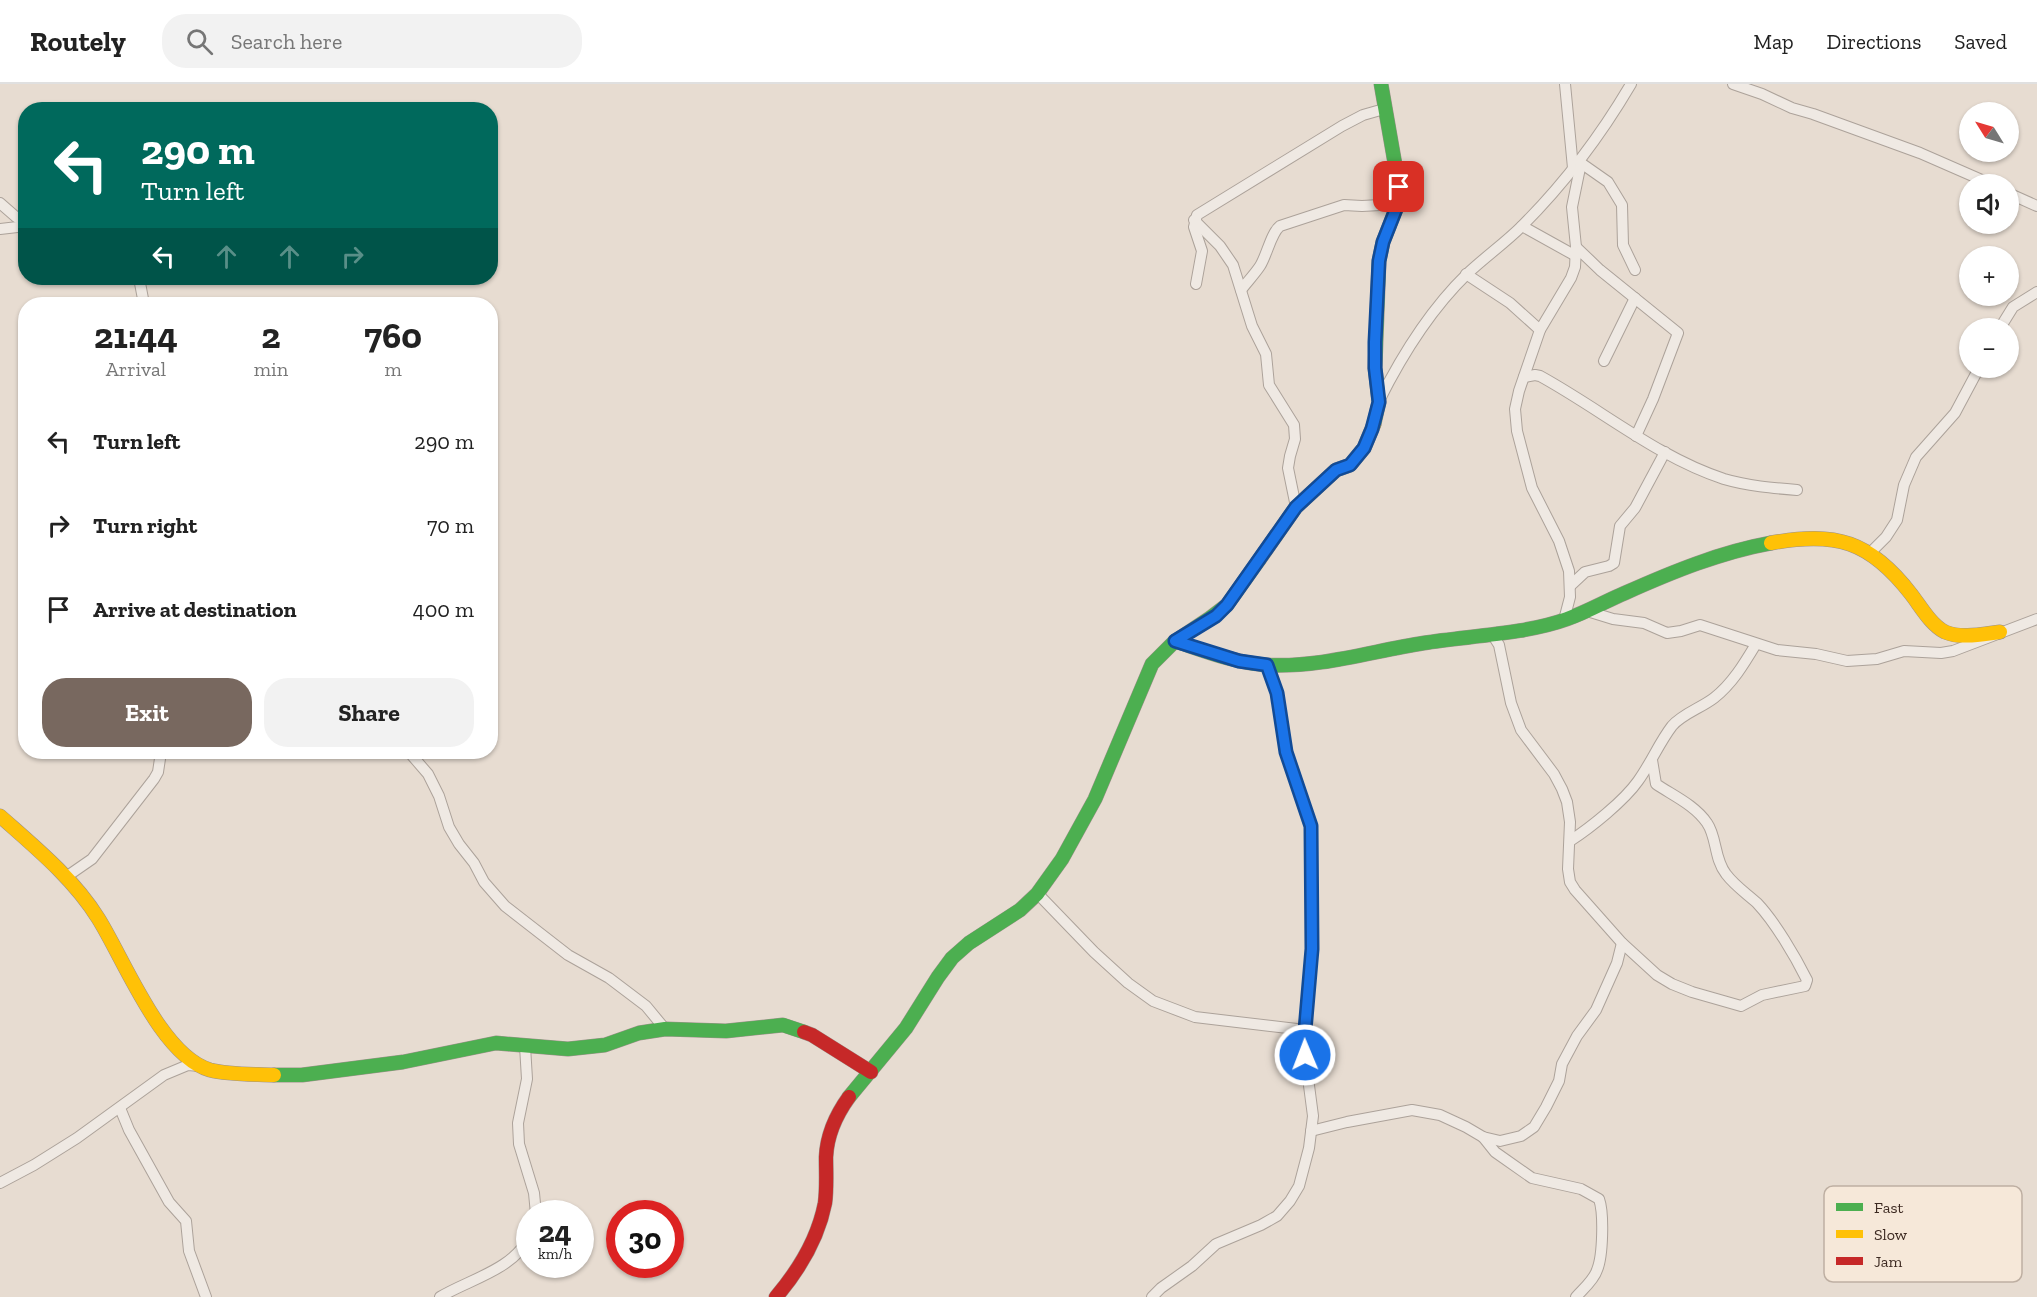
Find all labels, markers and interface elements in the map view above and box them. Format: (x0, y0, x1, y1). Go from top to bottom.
search box (162, 14, 582, 68)
text: Routely (30, 25, 126, 58)
icon: search (183, 25, 216, 58)
text: Search here (231, 28, 342, 55)
text: Map (1754, 29, 1794, 54)
text: Directions (1827, 29, 1921, 54)
text: Saved (1954, 29, 2007, 54)
north arrow (1959, 102, 2019, 162)
map controls (1959, 102, 2019, 378)
text: 290 m (141, 124, 255, 175)
icon: left (42, 126, 120, 204)
pin (1373, 161, 1424, 212)
icon: arrive (1382, 170, 1415, 203)
button: sound (1959, 174, 2019, 234)
text: Turn left (141, 175, 244, 207)
icon: left (147, 240, 180, 273)
icon: ahead (210, 240, 243, 273)
icon: ahead (273, 240, 306, 273)
icon: right (336, 240, 369, 273)
button: + (1959, 246, 2019, 306)
text: 21:44 (94, 314, 178, 357)
text: 2 (261, 314, 281, 357)
text: 760 (364, 314, 422, 357)
button: − (1959, 318, 2019, 378)
text: Arrival (106, 357, 166, 381)
text: min (254, 357, 288, 381)
text: m (384, 357, 402, 381)
icon: left (42, 425, 75, 458)
text: Turn left (93, 428, 180, 455)
text: 290 m (414, 428, 474, 455)
icon: right (42, 509, 75, 542)
text: Turn right (93, 512, 197, 539)
text: 70 m (427, 512, 474, 539)
icon: arrive (42, 593, 75, 626)
text: Arrive at destination (93, 596, 296, 623)
text: 400 m (413, 596, 474, 623)
button: Exit (42, 678, 252, 747)
button: Share (264, 678, 474, 747)
position arrow (1273, 1023, 1337, 1087)
legend (1824, 1186, 2022, 1282)
text: Fast (1874, 1198, 1903, 1217)
speed limit sign: 30 (606, 1200, 684, 1278)
text: 24 (538, 1214, 572, 1250)
text: Slow (1874, 1225, 1908, 1244)
text: km/h (538, 1245, 572, 1263)
text: Jam (1874, 1252, 1903, 1271)

